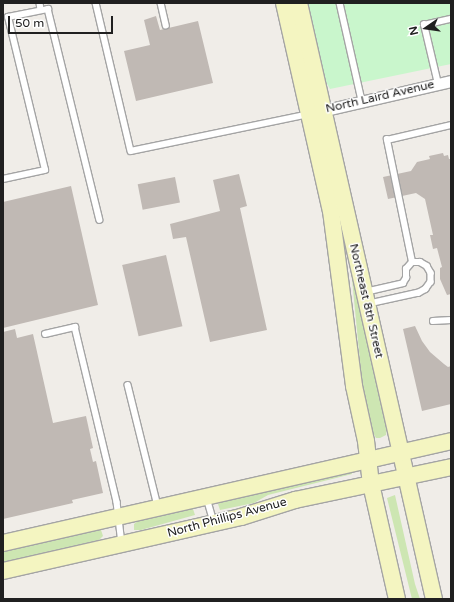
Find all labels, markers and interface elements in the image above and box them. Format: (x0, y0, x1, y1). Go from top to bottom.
scale bar (10, 8, 115, 34)
north arrow (406, 8, 446, 48)
text: 50 m (15, 16, 44, 30)
text: N (406, 25, 421, 37)
street label: North Laird Avenue (324, 77, 436, 117)
street label: Northeast 8th Street (346, 242, 386, 360)
street label: North Phillips Avenue (166, 495, 288, 541)

